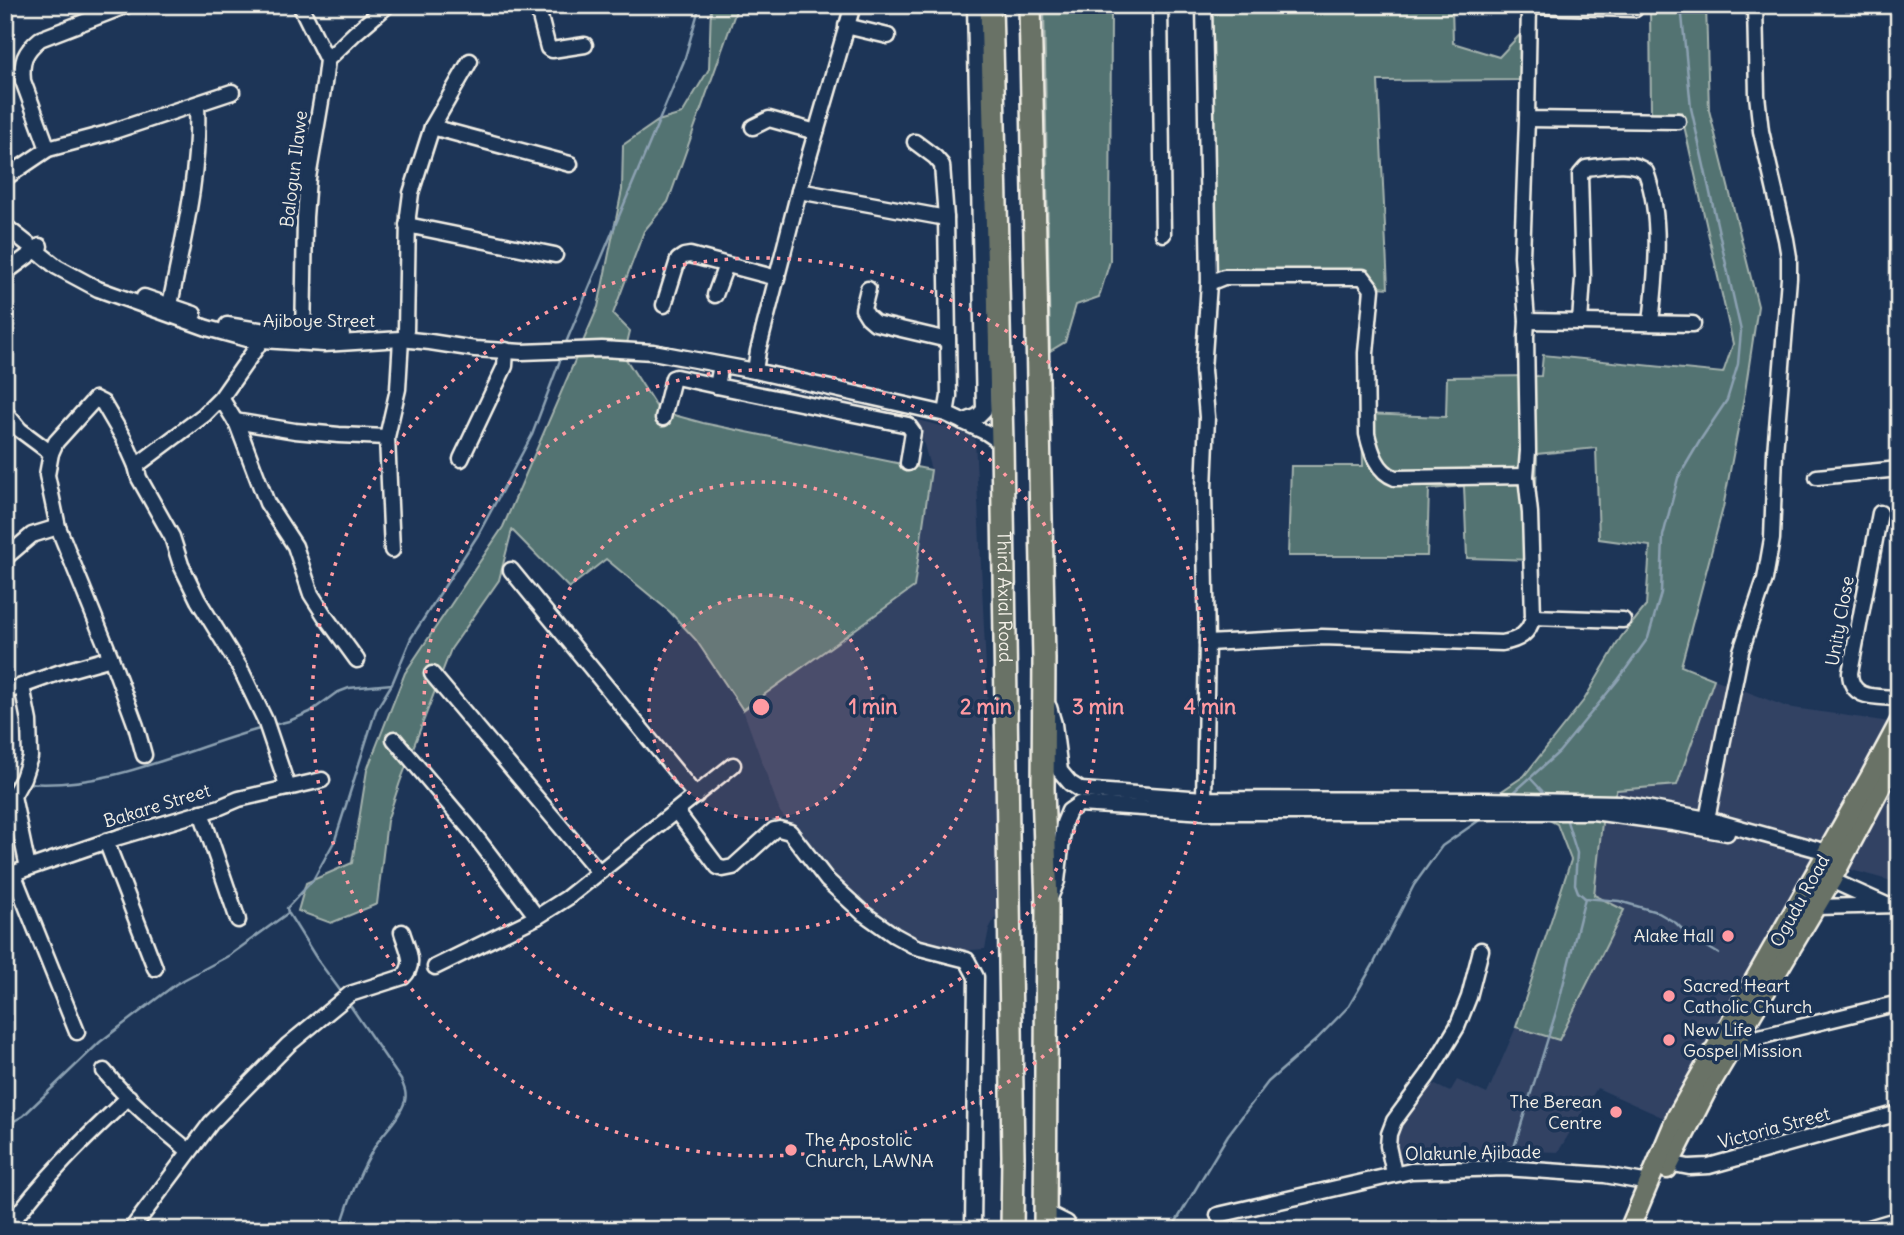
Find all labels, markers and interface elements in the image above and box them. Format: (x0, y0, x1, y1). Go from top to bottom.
street label: Balogun Ilawe (275, 109, 312, 229)
street label: Ajiboye Street (263, 309, 375, 332)
street label: Third Axial Road (992, 531, 1017, 663)
street label: Unity Close (1820, 574, 1859, 668)
text: 1 min (849, 693, 897, 720)
text: 2 min (960, 693, 1012, 720)
text: 3 min (1072, 693, 1124, 720)
text: 4 min (1184, 693, 1236, 720)
centre of rings (749, 695, 773, 719)
street label: Bakare Street (101, 778, 213, 833)
street label: Ogudu Road (1765, 850, 1835, 951)
place label: Alake Hall (1634, 924, 1714, 947)
marker: Alake Hall (1720, 928, 1736, 944)
place label: Sacred Heart Catholic Church (1683, 974, 1812, 1018)
marker: Sacred Heart Catholic Church (1661, 988, 1677, 1004)
place label: New Life Gospel Mission (1683, 1018, 1802, 1062)
marker: New Life Gospel Mission (1661, 1032, 1677, 1048)
place label: The Berean Centre (1510, 1090, 1602, 1134)
street label: Victoria Street (1716, 1102, 1832, 1153)
marker: The Berean Centre (1608, 1104, 1624, 1120)
place label: The Apostolic Church, LAWNA (805, 1128, 934, 1172)
street label: Olakunle Ajibade (1405, 1140, 1541, 1165)
marker: The Apostolic Church, LAWNA (783, 1142, 799, 1158)

